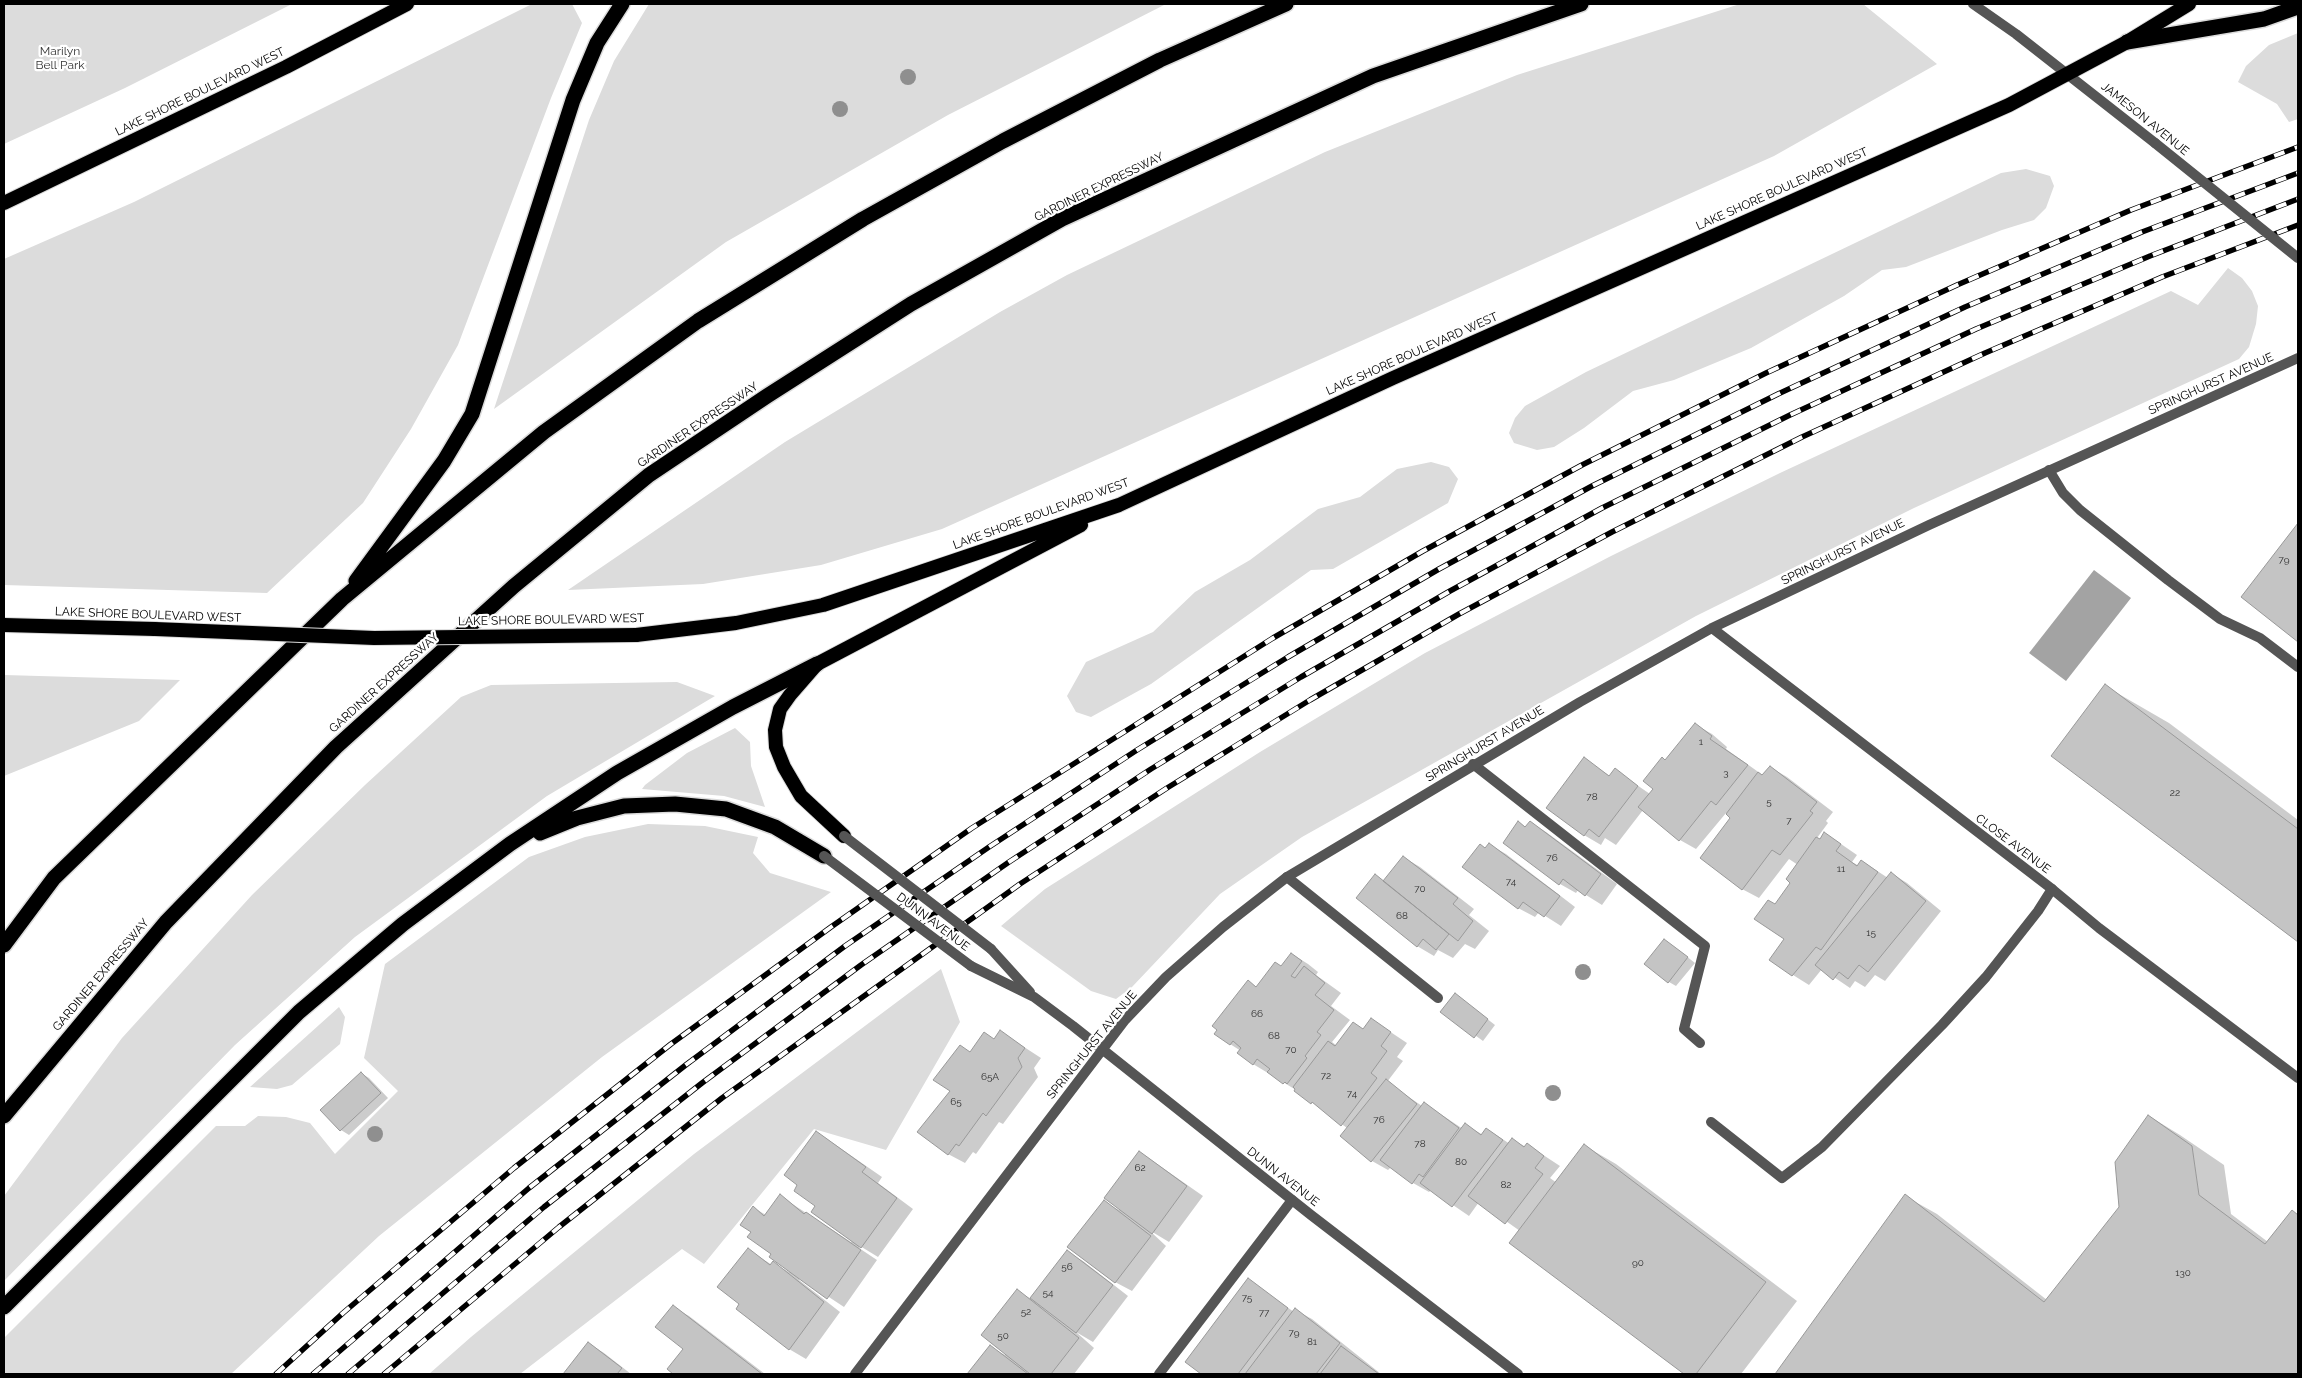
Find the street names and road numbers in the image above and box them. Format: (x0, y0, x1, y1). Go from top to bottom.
street label: LAKE SHORE BOULEVARD WEST (113, 45, 287, 139)
street label: JAMESON AVENUE (2098, 79, 2192, 159)
street label: LAKE SHORE BOULEVARD WEST (1694, 145, 1870, 233)
street label: GARDINER EXPRESSWAY (1032, 149, 1166, 225)
street label: LAKE SHORE BOULEVARD WEST (1324, 310, 1500, 398)
street label: SPRINGHURST AVENUE (2146, 350, 2276, 418)
street label: GARDINER EXPRESSWAY (635, 379, 761, 471)
street label: LAKE SHORE BOULEVARD WEST (951, 475, 1131, 553)
street label: SPRINGHURST AVENUE (1779, 516, 1907, 588)
street label: LAKE SHORE BOULEVARD WEST (55, 605, 241, 625)
street label: LAKE SHORE BOULEVARD WEST (458, 611, 644, 629)
street label: GARDINER EXPRESSWAY (326, 630, 442, 736)
street label: SPRINGHURST AVENUE (1423, 703, 1547, 785)
street label: CLOSE AVENUE (1973, 811, 2053, 877)
street label: DUNN AVENUE (894, 890, 972, 954)
street label: GARDINER EXPRESSWAY (50, 916, 152, 1034)
street label: SPRINGHURST AVENUE (1044, 988, 1140, 1102)
street label: DUNN AVENUE (1244, 1144, 1322, 1210)

